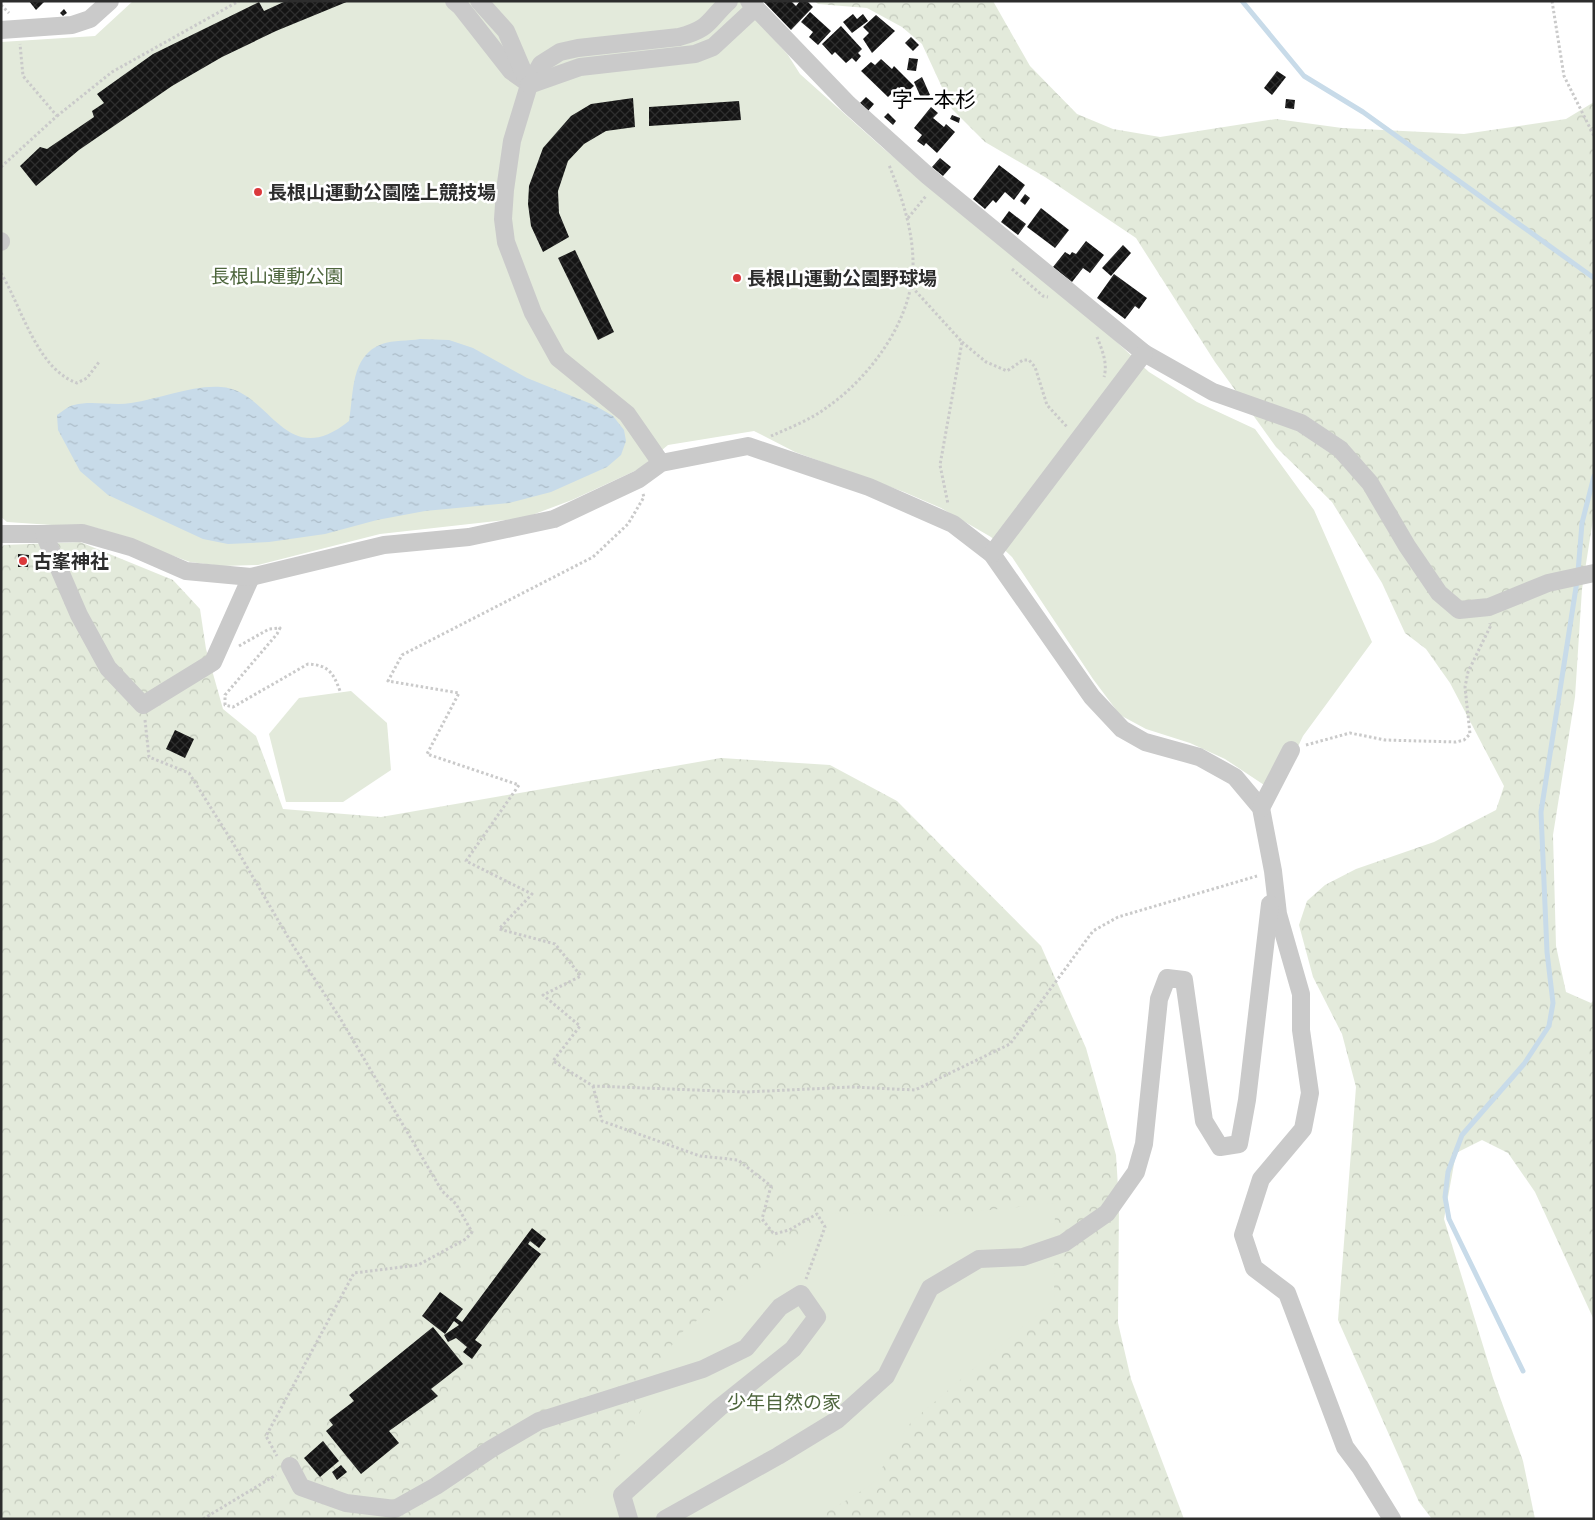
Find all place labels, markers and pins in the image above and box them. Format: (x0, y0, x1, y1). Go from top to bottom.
place label: 長根山運動公園陸上競技場 (268, 181, 496, 204)
marker: 長根山運動公園陸上競技場 (252, 186, 264, 198)
place label: 長根山運動公園野球場 (747, 267, 937, 290)
marker: 長根山運動公園野球場 (731, 272, 743, 284)
place label: 古峯神社 (33, 550, 109, 573)
marker: 古峯神社 (17, 555, 29, 567)

